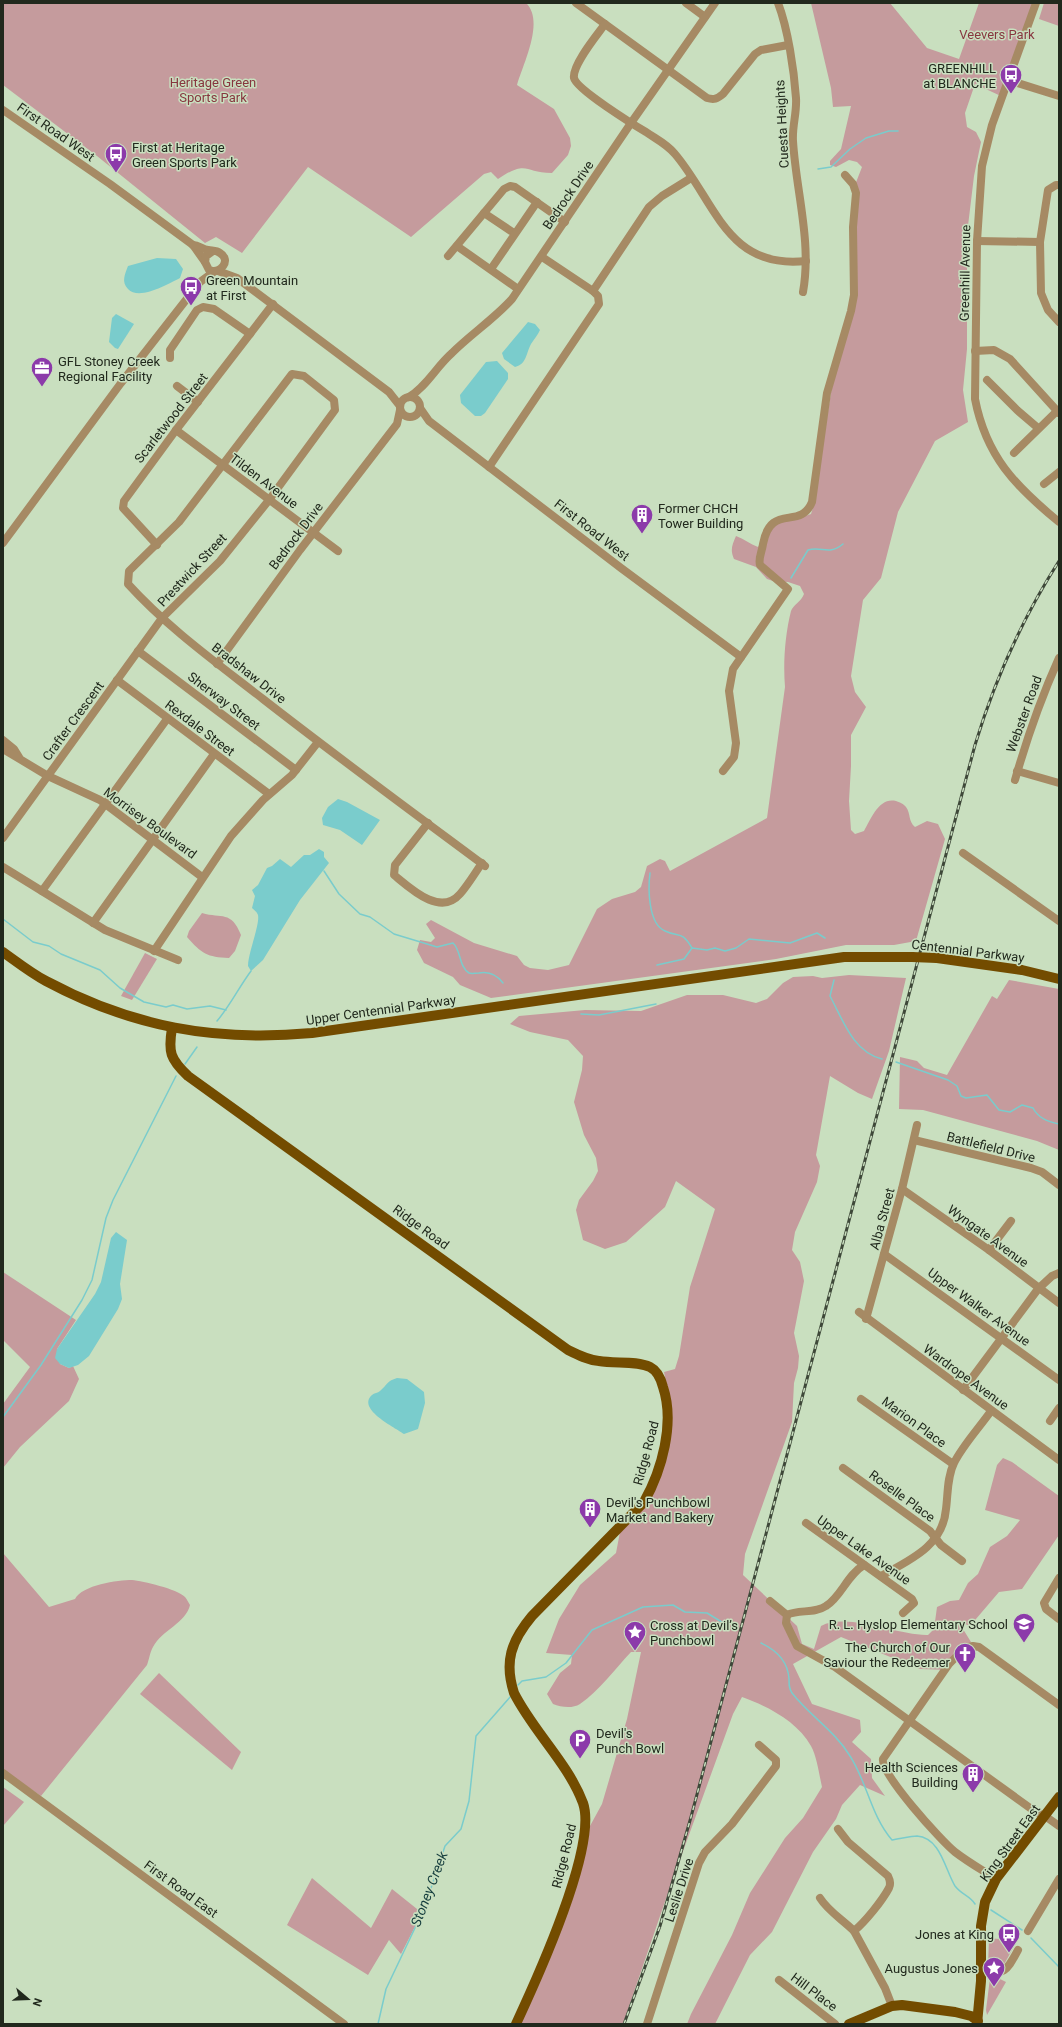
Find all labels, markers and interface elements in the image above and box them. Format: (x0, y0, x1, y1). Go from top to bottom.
park label: Veevers Park (959, 27, 1035, 42)
place label: GREENHILL at BLANCHE (923, 61, 996, 91)
bus stop icon: GREENHILL at BLANCHE (998, 62, 1024, 95)
park label: Heritage Green Sports Park (170, 75, 256, 105)
street label: Cuesta Heights (772, 79, 792, 169)
street label: First Road West (14, 100, 98, 164)
place label: First at Heritage Green Sports Park (132, 140, 237, 170)
bus stop icon: First at Heritage Green Sports Park (103, 141, 129, 174)
street label: Bedrock Drive (539, 158, 597, 232)
street label: Greenhill Avenue (957, 225, 973, 321)
place label: Green Mountain at First (206, 273, 298, 303)
bus stop icon: Green Mountain at First (178, 274, 204, 307)
place label: GFL Stoney Creek Regional Facility (58, 354, 160, 384)
office icon: GFL Stoney Creek Regional Facility (29, 355, 55, 388)
street label: Scarletwood Street (131, 370, 211, 466)
street label: Tilden Avenue (227, 451, 301, 511)
street label: First Road West (551, 496, 633, 564)
street label: Bedrock Drive (266, 500, 326, 572)
place label: Former CHCH Tower Building (658, 501, 743, 531)
building icon: Former CHCH Tower Building (629, 502, 655, 535)
street label: Prestwick Street (154, 530, 230, 610)
street label: Bradshaw Drive (209, 639, 289, 707)
street label: Sherway Street (185, 669, 263, 733)
street label: Webster Road (1003, 673, 1045, 755)
street label: Crafter Crescent (39, 678, 107, 764)
street label: Rexdale Street (162, 697, 238, 759)
street label: Morrisey Boulevard (101, 784, 199, 862)
street label: Centennial Parkway (911, 937, 1025, 965)
street label: Upper Centennial Parkway (305, 992, 457, 1028)
street label: Battlefield Drive (945, 1129, 1037, 1165)
street label: Alba Street (867, 1186, 897, 1252)
street label: Ridge Road (390, 1202, 452, 1252)
street label: Wyngate Avenue (945, 1202, 1031, 1270)
street label: Upper Walker Avenue (925, 1265, 1033, 1349)
street label: Wardrope Avenue (920, 1341, 1012, 1413)
street label: Marion Place (879, 1394, 949, 1450)
street label: Ridge Road (630, 1419, 662, 1487)
street label: Roselle Place (866, 1467, 938, 1525)
place label: Devil's Punchbowl Market and Bakery (606, 1495, 714, 1525)
building icon: Devil's Punchbowl Market and Bakery (577, 1496, 603, 1529)
street label: Upper Lake Avenue (814, 1512, 914, 1588)
school or university icon: R. L. Hyslop Elementary School (1011, 1611, 1037, 1644)
place label: R. L. Hyslop Elementary School (829, 1617, 1008, 1632)
place label: Cross at Devil’s Punchbowl (650, 1618, 738, 1648)
place icon: Cross at Devil’s Punchbowl (622, 1619, 648, 1652)
place label: The Church of Our Saviour the Redeemer (823, 1640, 951, 1670)
church icon: The Church of Our Saviour the Redeemer (952, 1641, 978, 1674)
place label: Devil's Punch Bowl (596, 1726, 664, 1756)
parking icon: Devil's Punch Bowl (567, 1727, 593, 1760)
place label: Health Sciences Building (865, 1760, 958, 1790)
building icon: Health Sciences Building (960, 1761, 986, 1794)
street label: King Street East (977, 1801, 1043, 1885)
street label: Ridge Road (549, 1822, 579, 1890)
water label: Stoney Creek (407, 1848, 451, 1929)
street label: Leslie Drive (662, 1856, 696, 1924)
street label: First Road East (141, 1857, 221, 1921)
bus stop icon: Jones at King (996, 1921, 1022, 1954)
place label: Jones at King (915, 1927, 994, 1942)
place icon: Augustus Jones (981, 1955, 1007, 1988)
place label: Augustus Jones (885, 1961, 978, 1976)
street label: Hill Place (788, 1970, 840, 2014)
north arrow (8, 1979, 48, 2019)
text: N (29, 1996, 44, 2008)

